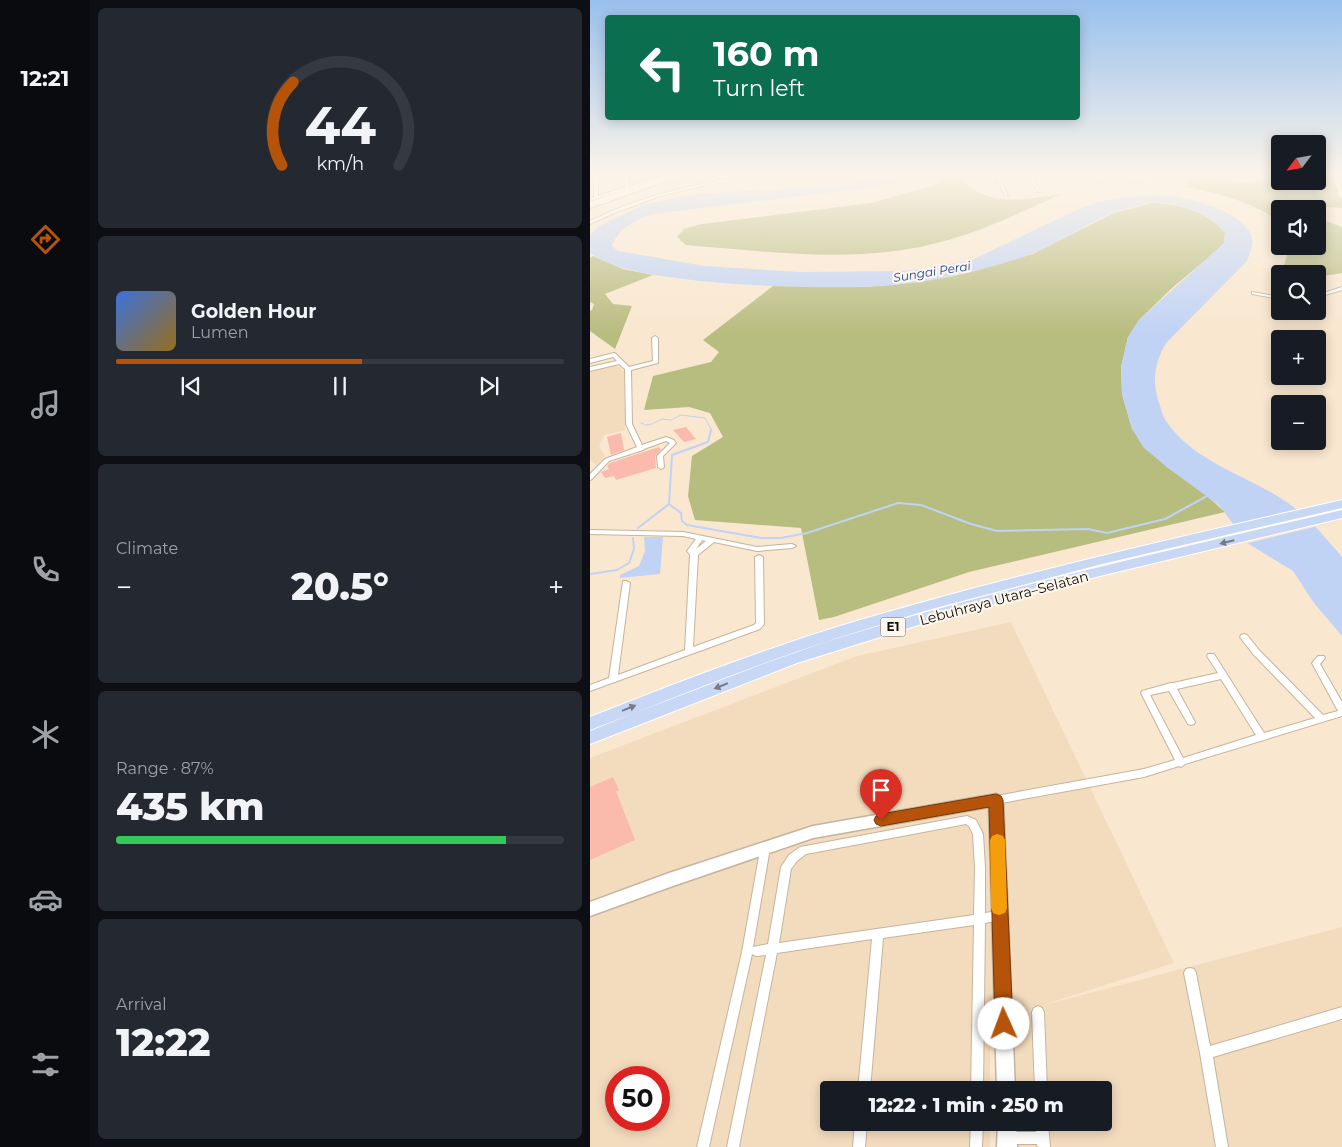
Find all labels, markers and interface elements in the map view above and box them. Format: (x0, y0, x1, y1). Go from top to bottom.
text: 160 m (713, 32, 819, 75)
icon: left (630, 35, 695, 100)
text: 12:21 (21, 65, 69, 92)
text: Turn left (713, 75, 805, 102)
text: 44 (304, 94, 376, 157)
north arrow (1271, 135, 1326, 190)
map controls (1271, 135, 1326, 450)
text: km/h (316, 153, 364, 174)
button: sound (1271, 200, 1326, 255)
icon: directions (28, 222, 63, 257)
water label: Sungai Perai (892, 258, 972, 285)
button: search (1271, 265, 1326, 320)
text: Golden Hour (191, 300, 317, 323)
text: Lumen (191, 323, 249, 342)
button: + (1271, 330, 1326, 385)
icon: previous (177, 372, 205, 400)
icon: pause (326, 372, 354, 400)
icon: next (475, 372, 503, 400)
icon: music (28, 387, 63, 422)
button: − (1271, 395, 1326, 450)
one-way arrow (1219, 538, 1234, 546)
text: Climate (116, 539, 178, 558)
icon: phone (28, 552, 63, 587)
text: 20.5° (291, 563, 389, 610)
street label: Lebuhraya Utara–Selatan (918, 567, 1090, 629)
text: − (116, 570, 132, 604)
text: + (548, 570, 564, 604)
road number: E1 (880, 618, 906, 636)
one-way arrow (713, 682, 728, 690)
one-way arrow (622, 704, 637, 712)
icon: climate (28, 717, 63, 752)
text: Range · 87% (116, 759, 214, 778)
pin (860, 769, 902, 820)
icon: arrive (867, 776, 895, 804)
text: 435 km (116, 783, 265, 830)
icon: car (28, 882, 63, 917)
text: Arrival (116, 995, 166, 1014)
position arrow (977, 997, 1029, 1049)
text: 12:22 (116, 1019, 210, 1066)
icon: filters (28, 1047, 63, 1082)
speed limit sign: 50 (605, 1066, 670, 1131)
text: 12:22 · 1 min · 250 m (868, 1094, 1064, 1117)

